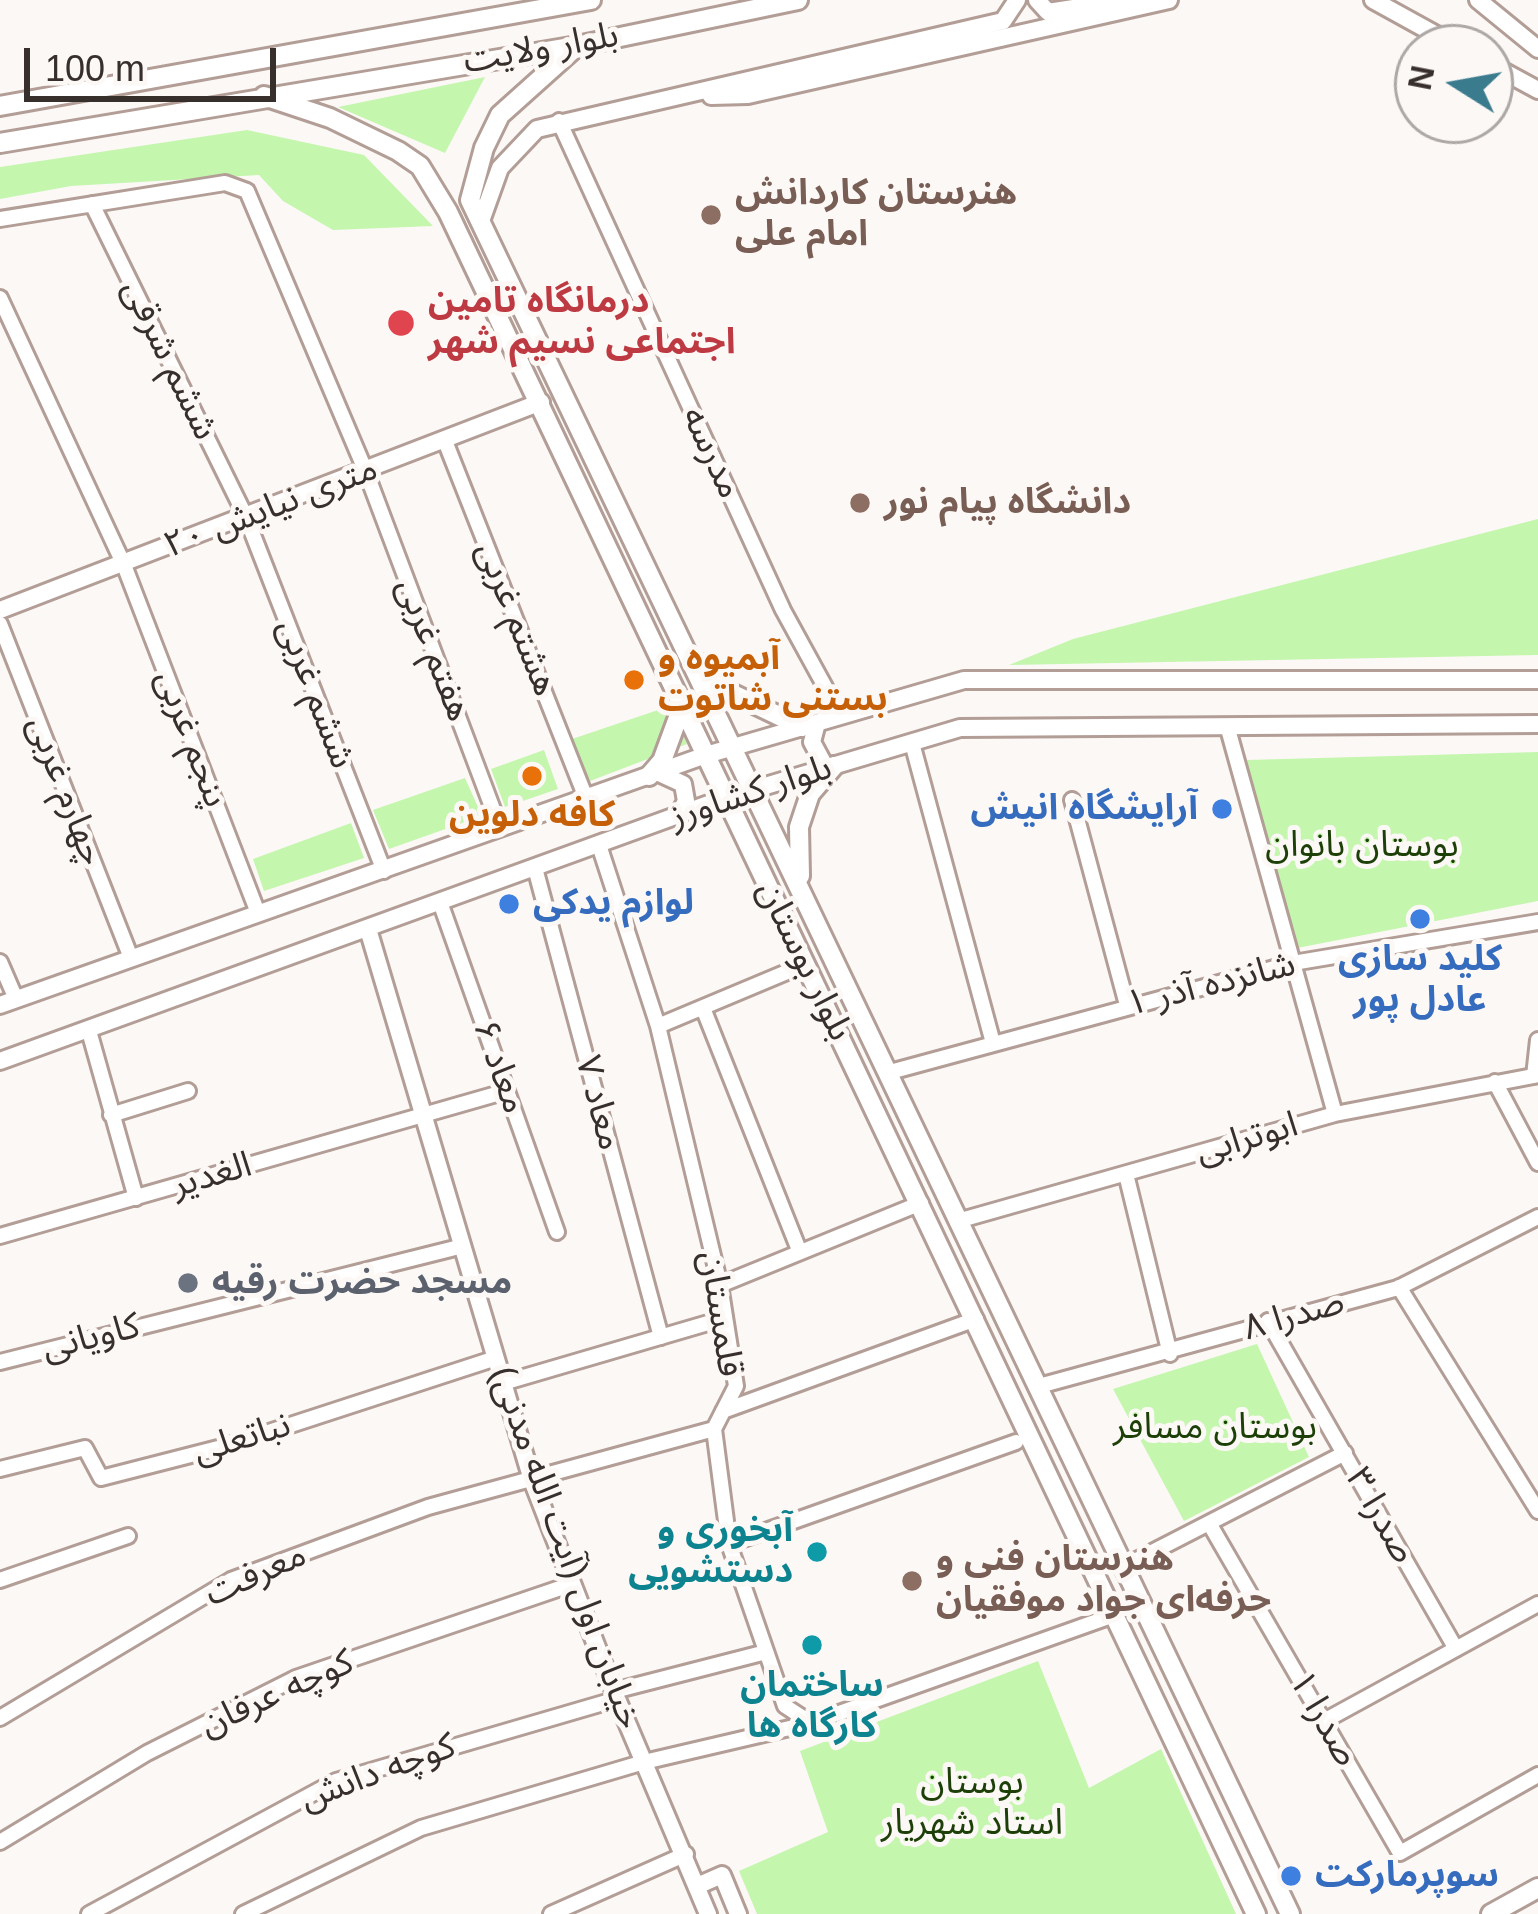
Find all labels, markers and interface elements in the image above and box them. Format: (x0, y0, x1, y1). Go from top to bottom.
street label: بلوار ولایت (460, 14, 622, 84)
scale bar (30, 24, 282, 98)
north arrow (1394, 24, 1514, 144)
text: 100 m (45, 48, 145, 89)
text: N (1401, 62, 1442, 93)
place label: هنرستان کاردانش امام علی (735, 172, 1017, 257)
marker: هنرستان کاردانش امام علی (698, 202, 724, 228)
street label: ششم شرقی (112, 273, 226, 447)
place label: درمانگاه تامین اجتماعی نسیم شهر (428, 280, 736, 365)
marker: درمانگاه تامین اجتماعی نسیم شهر (385, 307, 417, 339)
street label: مدرسه (671, 400, 751, 506)
street label: ۲۰ متری نیایش (158, 447, 384, 569)
place label: دانشگاه پیام نور (884, 481, 1131, 525)
marker: دانشگاه پیام نور (847, 490, 873, 516)
street label: هشتم غربی (466, 536, 566, 702)
street label: هفتم غربی (386, 572, 480, 728)
street label: ششم غربی (267, 613, 363, 775)
place label: آبمیوه و بستنی شاتوت (658, 637, 888, 722)
street label: پنجم غربی (145, 664, 237, 814)
marker: آبمیوه و بستنی شاتوت (621, 667, 647, 693)
street label: چهارم غربی (17, 710, 113, 872)
street label: بلوار کشاورز (665, 747, 837, 839)
marker: کافه دلوین (519, 763, 545, 789)
place label: آرایشگاه انیش (971, 787, 1198, 831)
place label: کافه دلوین (449, 794, 615, 838)
marker: آرایشگاه انیش (1209, 796, 1235, 822)
park label: بوستان بانوان (1265, 824, 1459, 868)
street label: بلوار بوستان (747, 874, 861, 1048)
place label: لوازم یدکی (533, 882, 694, 926)
marker: لوازم یدکی (496, 891, 522, 917)
marker: کلید سازی عادل پور (1407, 906, 1433, 932)
place label: کلید سازی عادل پور (1338, 938, 1502, 1023)
street label: شانزده آذر ۱ (1122, 943, 1300, 1027)
street label: معاد ۶ (462, 1015, 536, 1119)
street label: معاد ۷ (565, 1051, 631, 1155)
street label: ابوترابی (1191, 1104, 1303, 1174)
street label: الغدیر (167, 1144, 257, 1208)
street label: قلمستان (689, 1248, 751, 1380)
place label: مسجد حضرت رقیه (212, 1261, 512, 1305)
marker: مسجد حضرت رقیه (175, 1270, 201, 1296)
street label: صدرا ۸ (1238, 1281, 1350, 1351)
street label: کاویانی (38, 1305, 144, 1371)
street label: خیابان اول (آیت الله مدنی) (479, 1361, 651, 1735)
street label: نباتعلی (188, 1404, 296, 1474)
park label: بوستان مسافر (1113, 1406, 1317, 1450)
street label: صدرا ۳ (1336, 1461, 1424, 1571)
place label: آبخوری و دستشویی (628, 1509, 793, 1594)
street label: معرفت (199, 1534, 313, 1616)
place label: هنرستان فنی و حرفه‌ای جواد موفقیان (936, 1538, 1271, 1623)
marker: آبخوری و دستشویی (804, 1539, 830, 1565)
marker: هنرستان فنی و حرفه‌ای جواد موفقیان (899, 1568, 925, 1594)
marker: ساختمان کارگاه ها (799, 1632, 825, 1658)
street label: کوچه عرفان (194, 1641, 360, 1747)
place label: ساختمان کارگاه ها (740, 1664, 884, 1749)
street label: صدرا ۱ (1279, 1664, 1367, 1774)
street label: کوچه دانش (295, 1725, 461, 1821)
park label: بوستان استاد شهریار (881, 1761, 1063, 1846)
place label: سوپرمارکت (1315, 1854, 1499, 1898)
marker: سوپرمارکت (1278, 1863, 1304, 1889)

